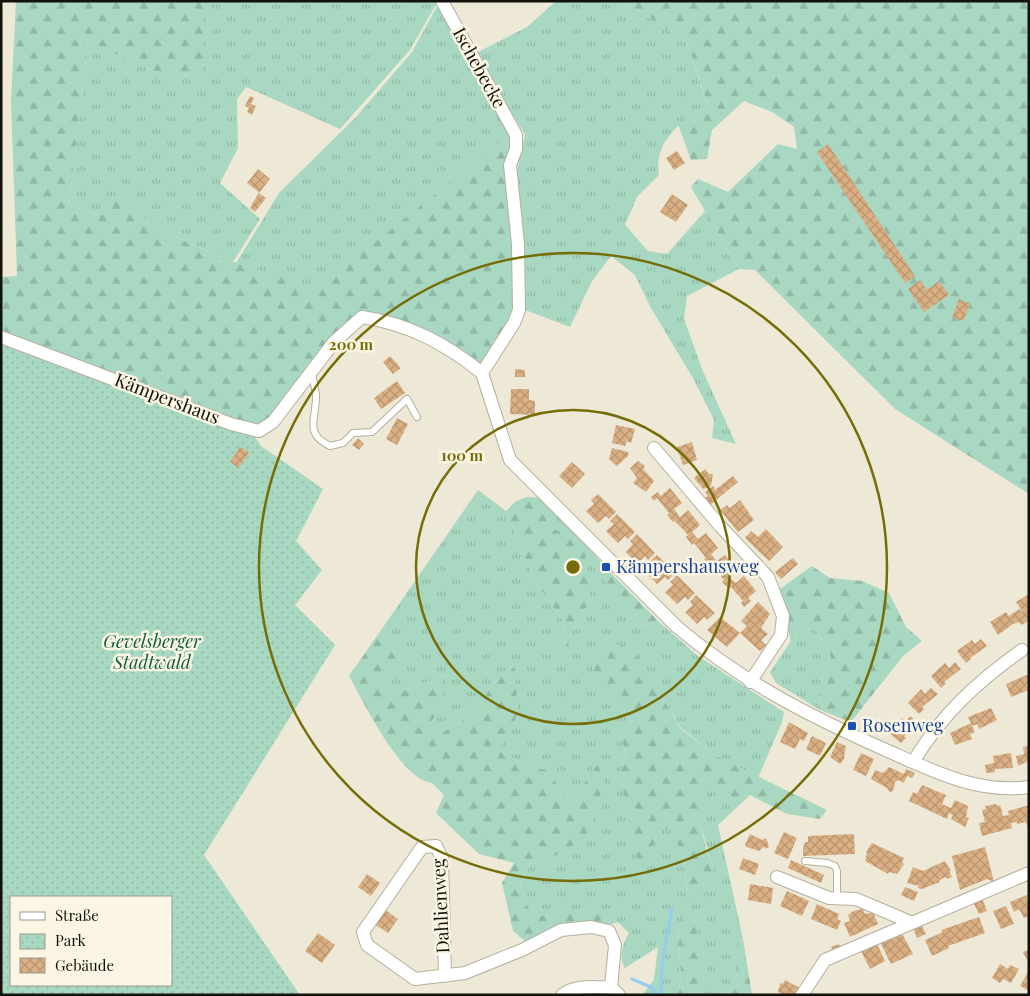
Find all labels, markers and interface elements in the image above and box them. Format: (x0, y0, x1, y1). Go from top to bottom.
street label: Ischebecke (448, 23, 512, 112)
text: 200 m (329, 334, 374, 354)
street label: Kämpershaus (112, 367, 223, 429)
text: 100 m (441, 445, 484, 465)
place label: Kämpershausweg (616, 554, 759, 578)
centre of rings (564, 558, 582, 576)
marker: Kämpershausweg (600, 561, 612, 573)
park label: Gevelsberger Stadtwald (103, 629, 202, 674)
place label: Rosenweg (862, 713, 944, 737)
marker: Rosenweg (846, 720, 858, 732)
street label: Dahlienweg (426, 858, 454, 954)
legend (10, 896, 172, 986)
text: Straße (55, 905, 99, 925)
text: Park (55, 930, 87, 950)
text: Gebäude (55, 955, 114, 975)

